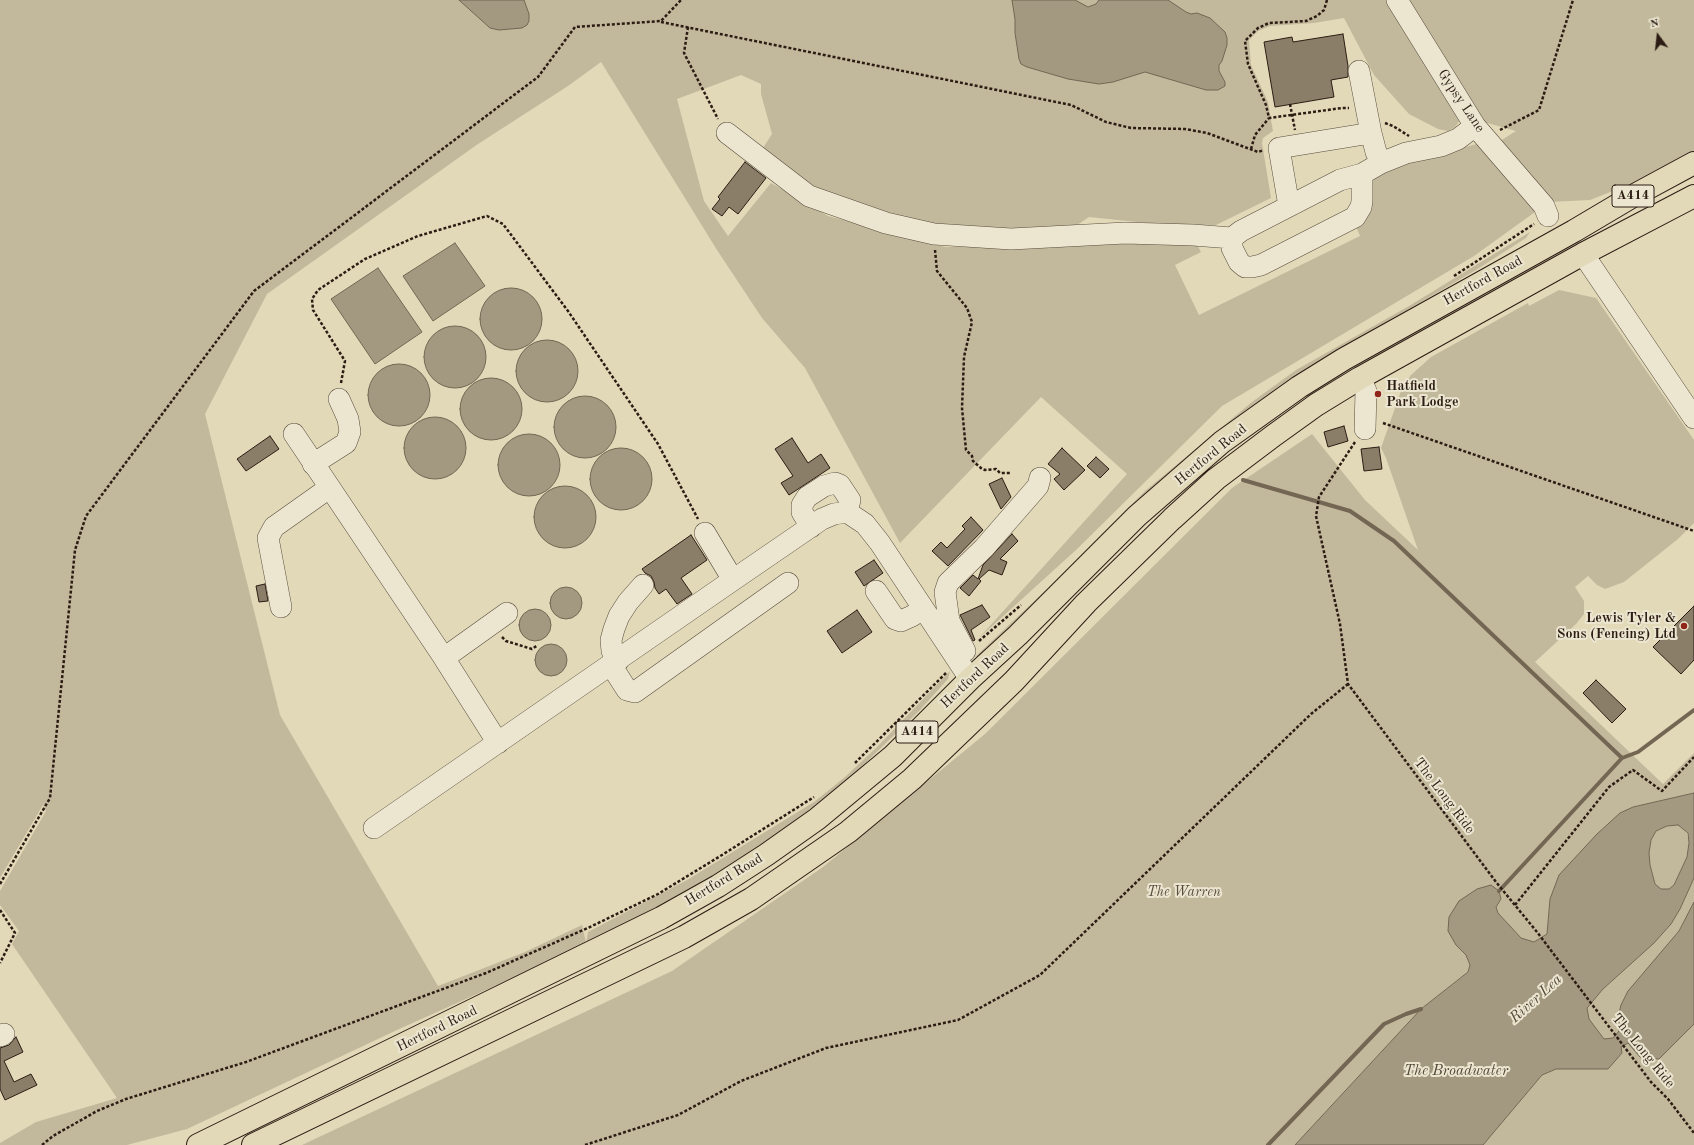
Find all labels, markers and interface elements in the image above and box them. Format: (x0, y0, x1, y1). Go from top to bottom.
north arrow (1638, 16, 1678, 56)
text: N (1649, 18, 1660, 30)
street label: Gypsy Lane (1434, 66, 1488, 136)
road number: A414 (1612, 185, 1654, 207)
street label: Hertford Road (1441, 252, 1525, 310)
place label: Hatfield Park Lodge (1386, 378, 1458, 410)
marker: Hatfield Park Lodge (1373, 389, 1383, 399)
street label: Hertford Road (1172, 421, 1250, 489)
place label: Lewis Tyler & Sons (Fencing) Ltd (1557, 610, 1676, 642)
marker: Lewis Tyler & Sons (Fencing) Ltd (1679, 621, 1689, 631)
street label: Hertford Road (937, 640, 1013, 712)
road number: A414 (896, 721, 938, 743)
street label: The Long Ride (1410, 755, 1478, 837)
street label: Hertford Road (682, 850, 766, 910)
park label: The Warren (1147, 884, 1221, 900)
water label: River Lea (1506, 971, 1566, 1027)
street label: Hertford Road (394, 1002, 480, 1056)
street label: The Long Ride (1608, 1010, 1678, 1092)
water label: The Broadwater (1404, 1062, 1508, 1080)

